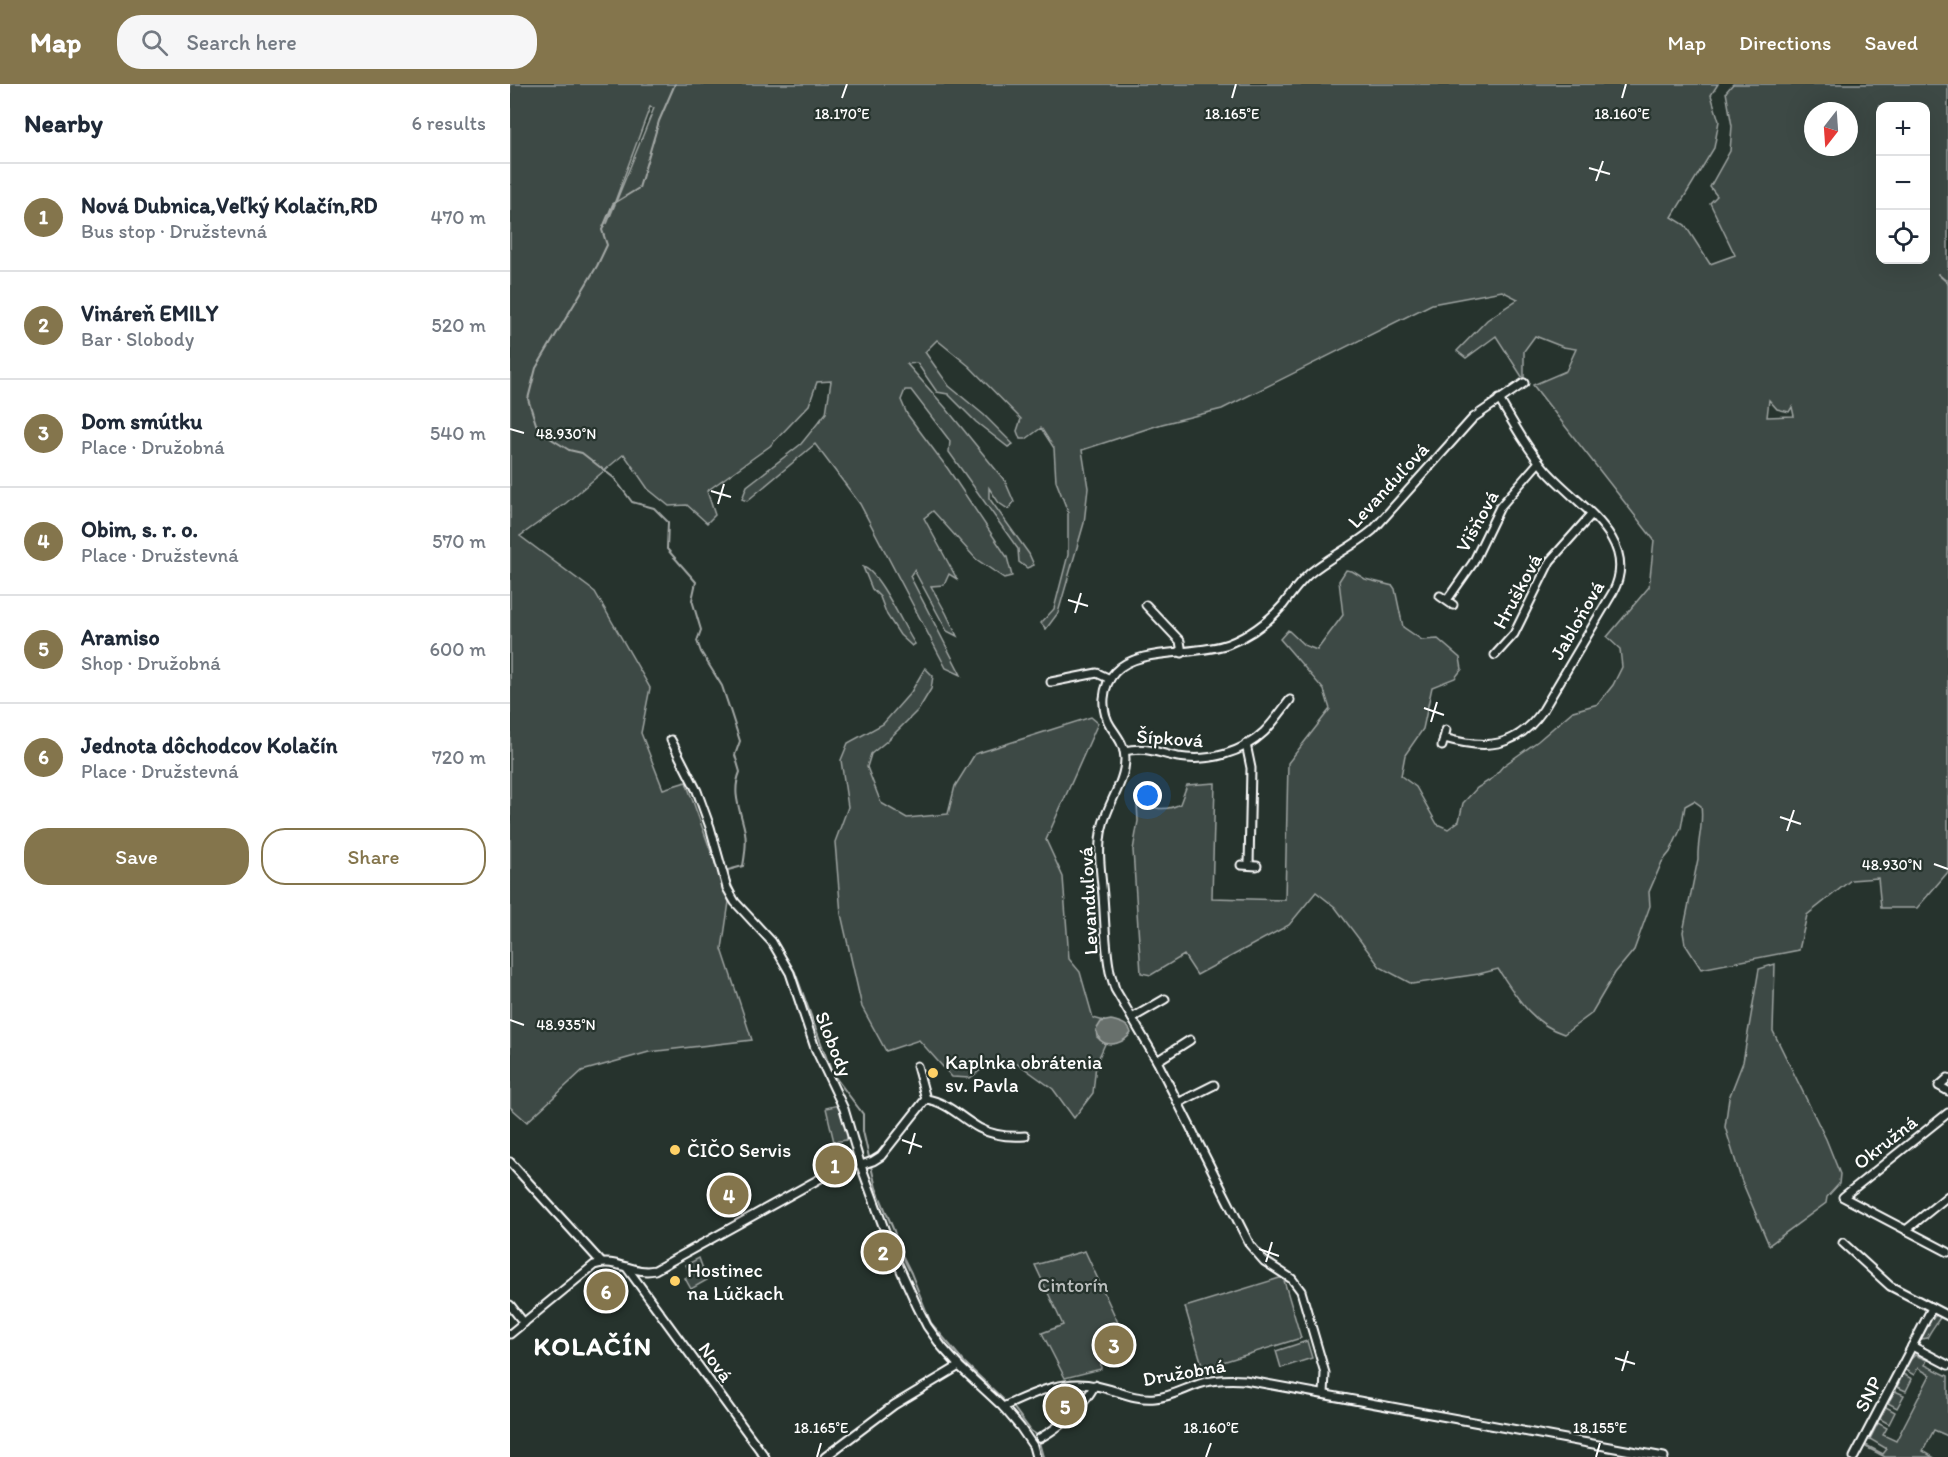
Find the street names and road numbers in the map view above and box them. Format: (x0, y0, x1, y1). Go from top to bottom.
street label: Levanduľová (1342, 437, 1434, 533)
street label: Višňová (1450, 485, 1504, 556)
street label: Hrušková (1487, 549, 1547, 633)
street label: Jabloňová (1545, 576, 1609, 664)
street label: Šípková (1136, 724, 1205, 752)
street label: Levanduľová (1073, 846, 1103, 956)
street label: Slobody (810, 1008, 858, 1081)
street label: Okružná (1848, 1109, 1922, 1174)
street label: Nová (694, 1337, 739, 1387)
street label: Družobná (1141, 1353, 1228, 1391)
street label: SNP (1849, 1372, 1887, 1416)

